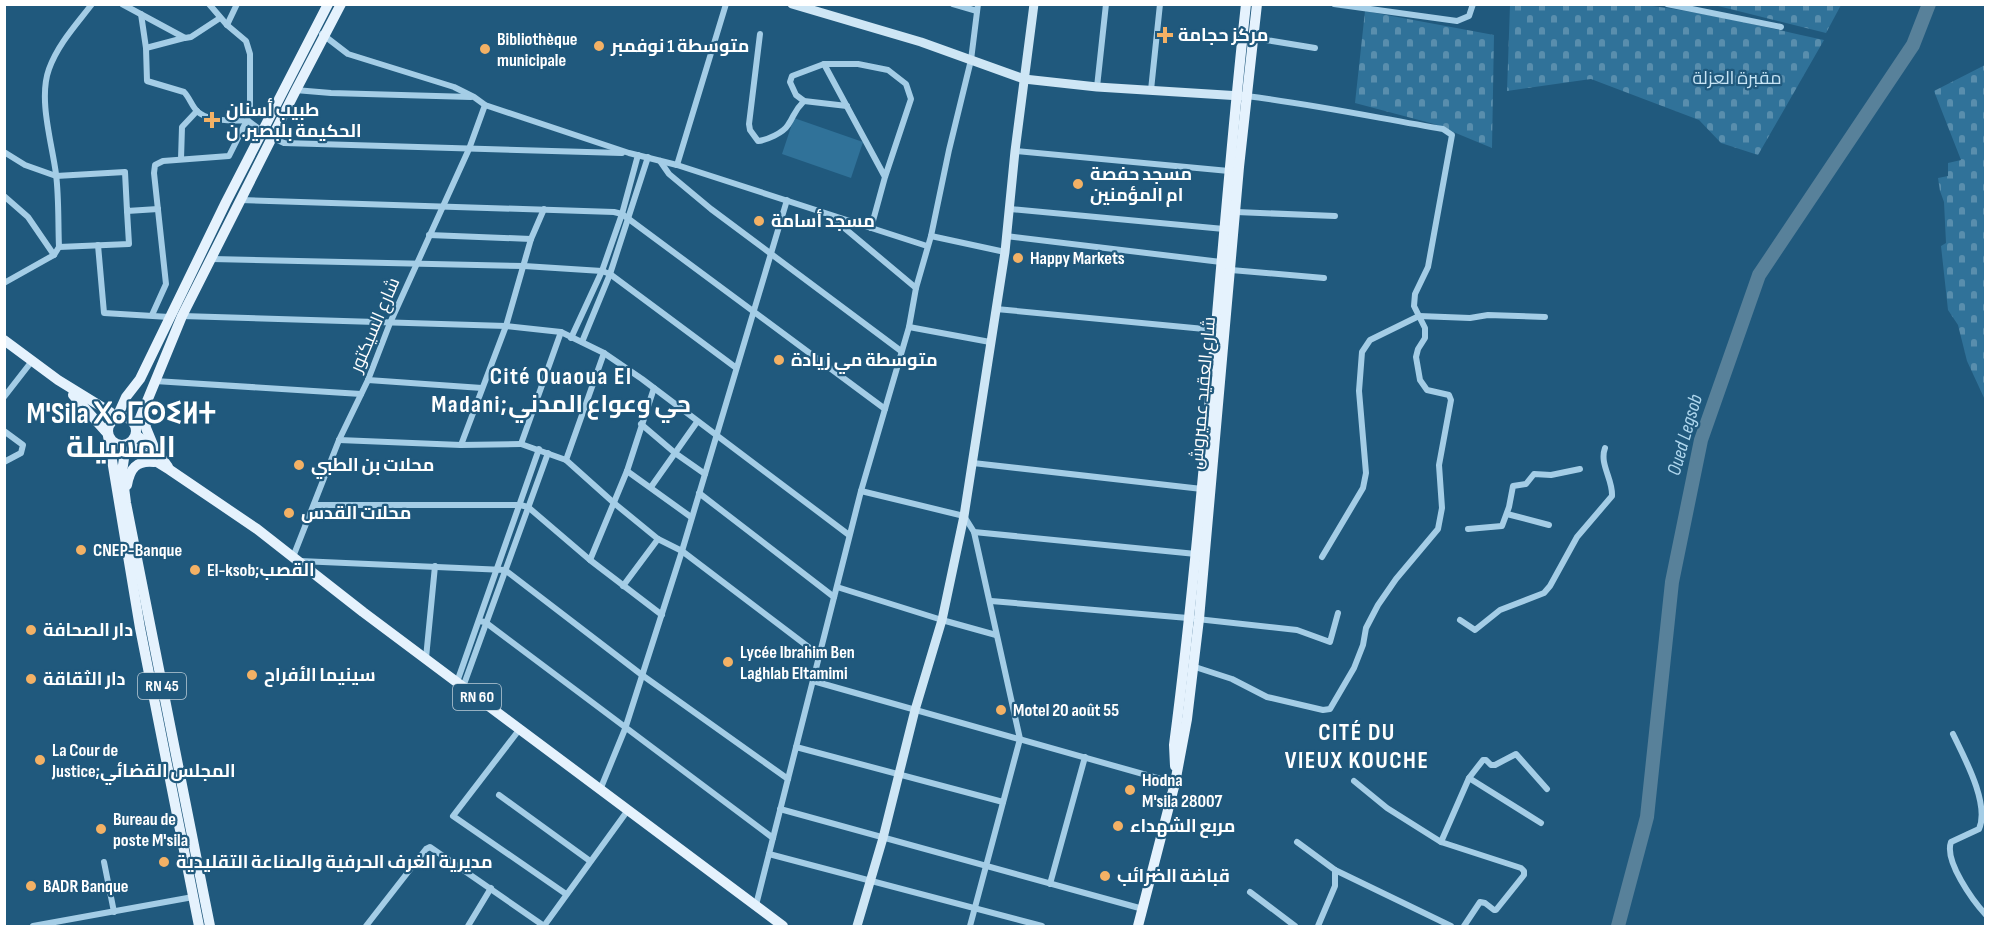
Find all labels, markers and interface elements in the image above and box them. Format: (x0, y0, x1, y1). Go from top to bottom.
place label: مركز حجامة (1178, 25, 1268, 46)
marker: مركز حجامة (1156, 26, 1174, 44)
place label: Bibliothèque municipale (497, 29, 577, 71)
place label: متوسطة 1 نوفمبر (610, 36, 750, 57)
marker: متوسطة 1 نوفمبر (592, 39, 606, 53)
marker: Bibliothèque municipale (478, 42, 492, 56)
park label: مقبرة العزلة (1692, 68, 1782, 89)
place label: طبيب أسنان الحكيمة بلبصير. ن (226, 97, 362, 142)
marker: طبيب أسنان الحكيمة بلبصير. ن (203, 111, 221, 129)
place label: مسجد حفصة ام المؤمنين (1090, 164, 1192, 207)
marker: مسجد حفصة ام المؤمنين (1071, 177, 1085, 191)
place label: مسجد أسامة (771, 208, 875, 232)
marker: مسجد أسامة (752, 214, 766, 228)
place label: Happy Markets (1030, 248, 1125, 269)
marker: Happy Markets (1011, 251, 1025, 265)
street label: شارع السيكتور (345, 275, 405, 377)
street label: شارع العقيد عميروش (1186, 316, 1221, 470)
place label: متوسطة مي زيادة (791, 350, 938, 375)
marker: متوسطة مي زيادة (772, 353, 786, 367)
district label: Cité Ouaoua El Madani;حي وعواع المدني (431, 362, 691, 423)
water label: Oued Legsob (1662, 392, 1708, 478)
district label: M'Sila ⵝⴰⵎⵙⵉⵍⵜ المسيلة (27, 396, 216, 466)
place label: محلات بن الطبي (311, 455, 434, 480)
marker: محلات بن الطبي (292, 458, 306, 472)
place label: محلات القدس (301, 503, 411, 524)
marker: محلات القدس (282, 506, 296, 520)
place label: CNEP-Banque (93, 540, 182, 561)
marker: CNEP-Banque (74, 543, 88, 557)
place label: El-ksob;القصب (207, 560, 315, 581)
marker: El-ksob;القصب (188, 563, 202, 577)
place label: دار الصحافة (43, 620, 133, 641)
marker: دار الصحافة (24, 623, 38, 637)
place label: Lycée Ibrahim Ben Laghlab Eltamimi (740, 642, 855, 684)
marker: Lycée Ibrahim Ben Laghlab Eltamimi (721, 655, 735, 669)
place label: سينيما الأفراح (264, 665, 376, 687)
marker: سينيما الأفراح (245, 668, 259, 682)
place label: دار الثقاقة (43, 669, 126, 690)
marker: دار الثقاقة (24, 672, 38, 686)
road number: RN 45 (138, 673, 186, 699)
road number: RN 60 (453, 684, 501, 710)
place label: Motel 20 août 55 (1013, 700, 1119, 721)
marker: Motel 20 août 55 (994, 703, 1008, 717)
district label: CITÉ DU VIEUX KOUCHE (1285, 718, 1429, 775)
place label: La Cour de Justice;المجلس القضائي (51, 740, 236, 786)
marker: La Cour de Justice;المجلس القضائي (33, 753, 47, 767)
place label: Hodna M'sila 28007 (1142, 770, 1222, 812)
marker: Hodna M'sila 28007 (1123, 783, 1137, 797)
place label: Bureau de poste M'sila (113, 809, 188, 851)
place label: مربع الشهداء (1130, 816, 1235, 838)
marker: مربع الشهداء (1111, 819, 1125, 833)
marker: Bureau de poste M'sila (94, 822, 108, 836)
place label: مديرية الغرف الحرفية والصناعة التقليدية (176, 852, 493, 873)
marker: مديرية الغرف الحرفية والصناعة التقليدية (157, 855, 171, 869)
place label: قباضة الضرائب (1117, 866, 1230, 887)
marker: قباضة الضرائب (1098, 869, 1112, 883)
place label: BADR Banque (43, 876, 128, 897)
marker: BADR Banque (24, 879, 38, 893)

